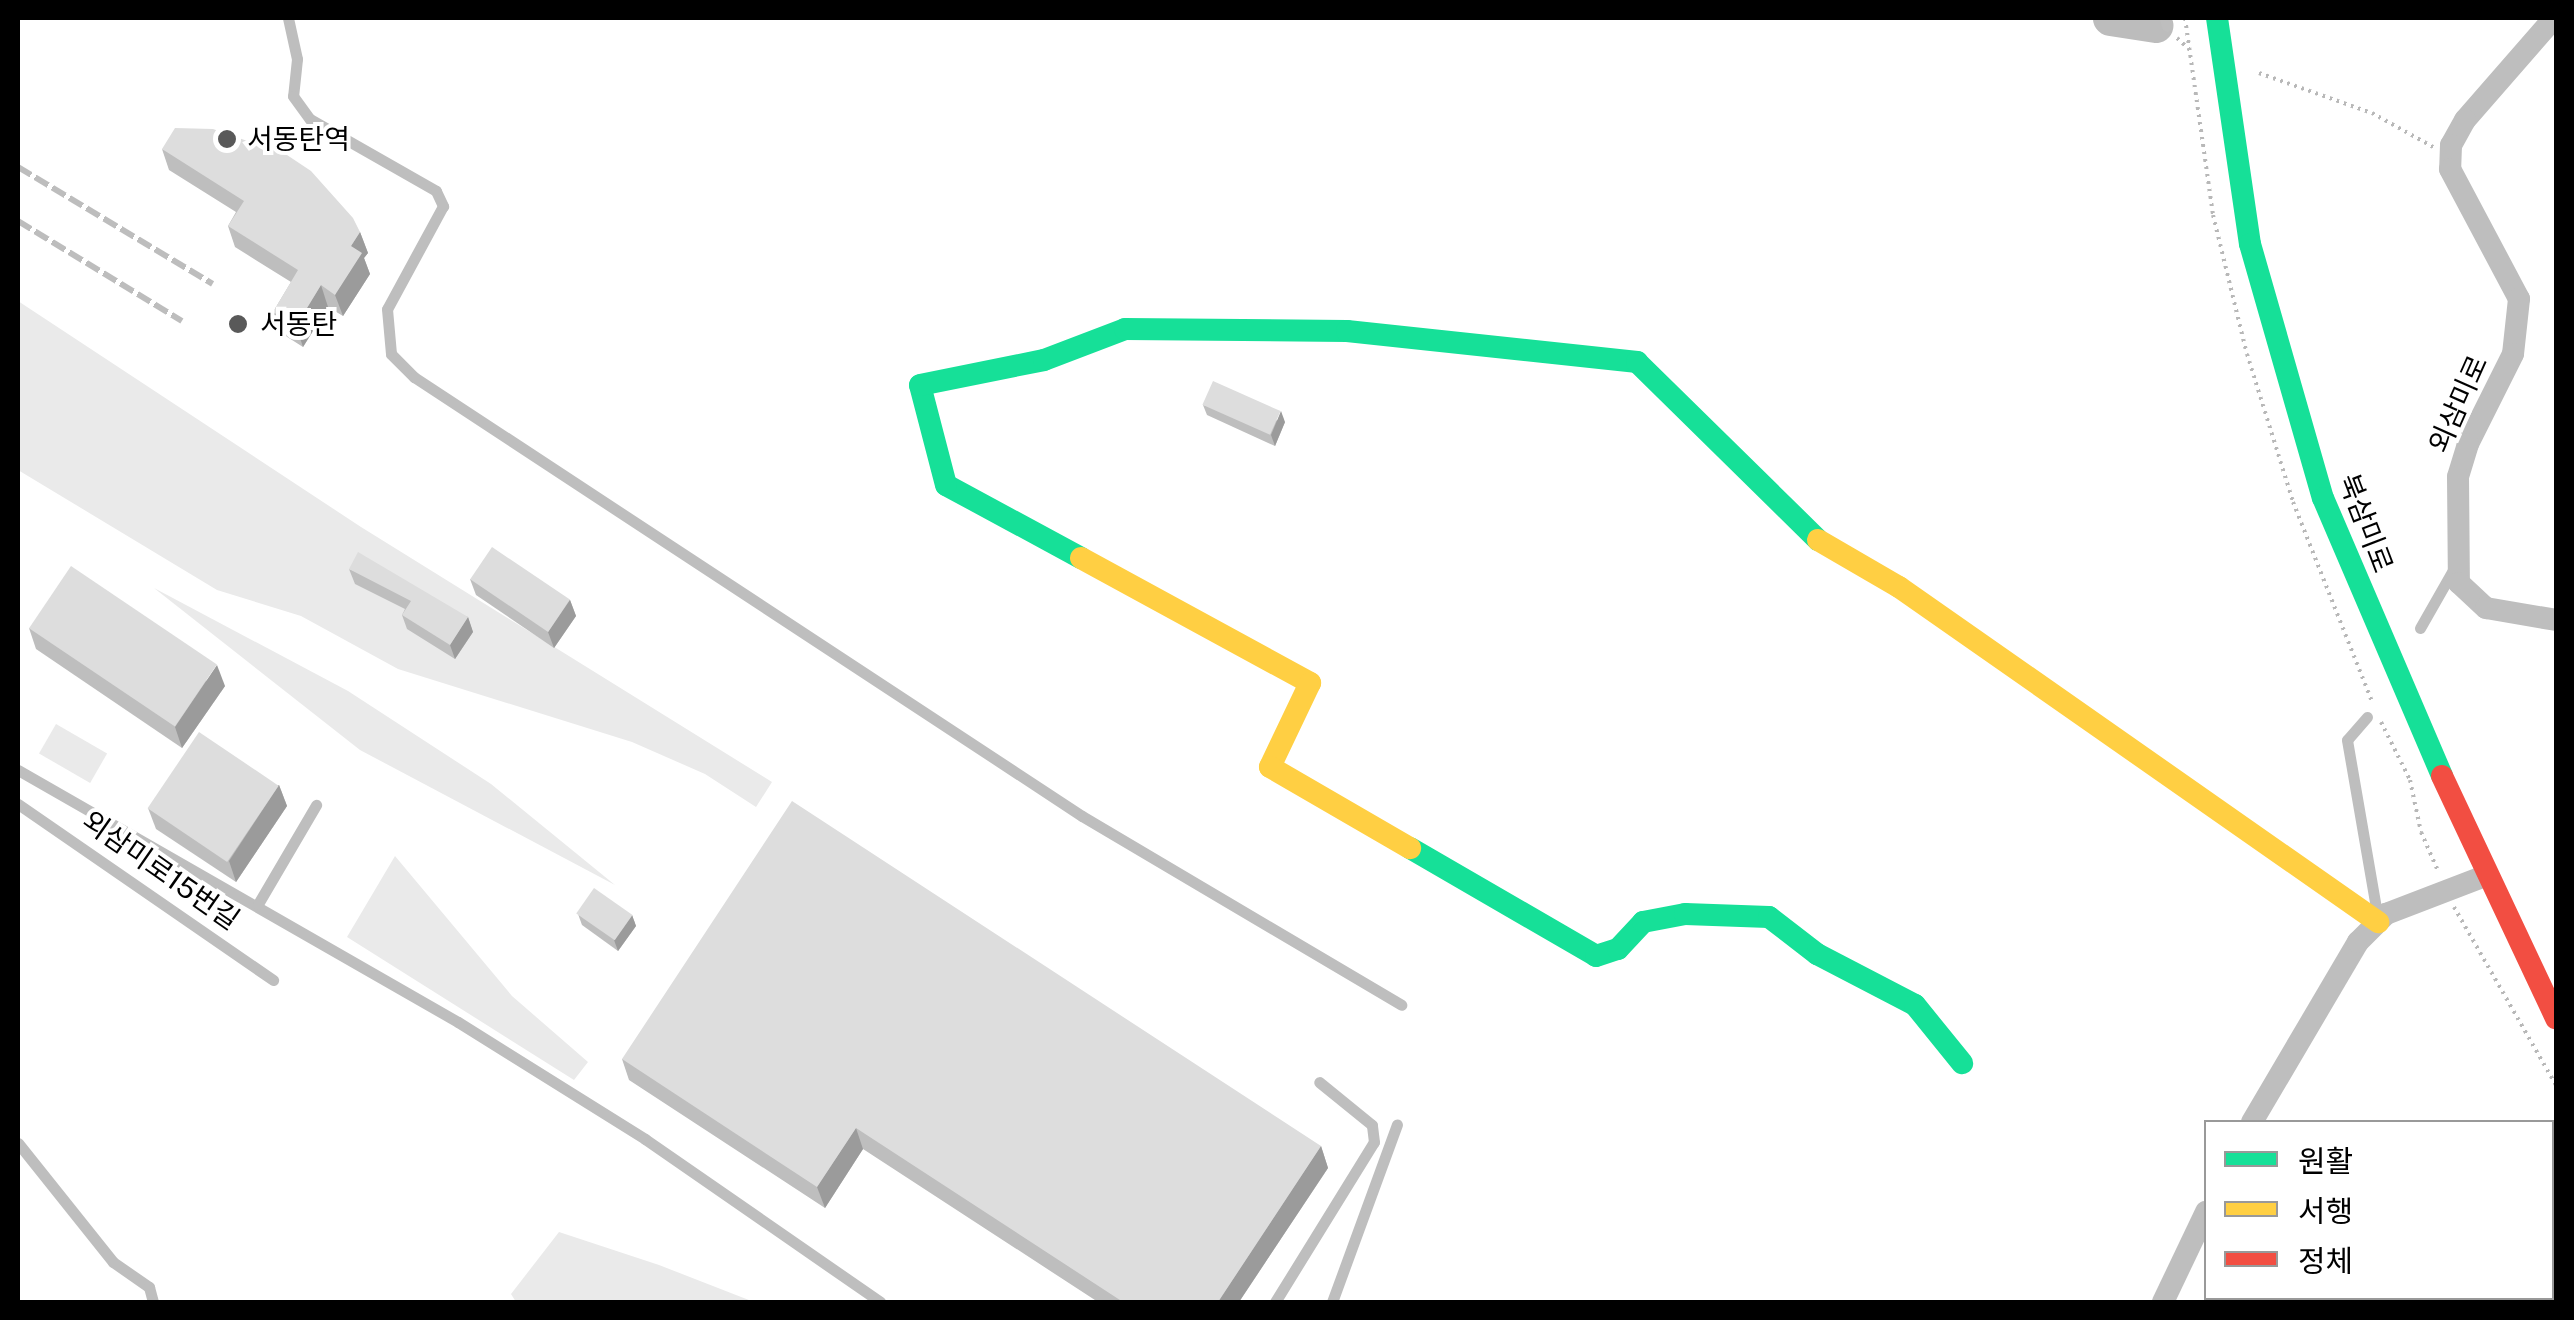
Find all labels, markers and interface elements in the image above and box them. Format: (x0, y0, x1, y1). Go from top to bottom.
place label: 서동탄역 (247, 122, 350, 156)
marker: 서동탄역 (216, 128, 238, 150)
place label: 서동탄 (260, 307, 337, 341)
marker: 서동탄 (225, 311, 251, 337)
street label: 외삼미로 (2422, 350, 2494, 458)
street label: 북삼미로 (2332, 469, 2400, 577)
street label: 외삼미로15번길 (76, 804, 246, 936)
legend (2204, 1120, 2554, 1300)
text: 원활 (2298, 1143, 2353, 1179)
text: 서행 (2298, 1193, 2353, 1229)
text: 정체 (2298, 1243, 2353, 1279)

